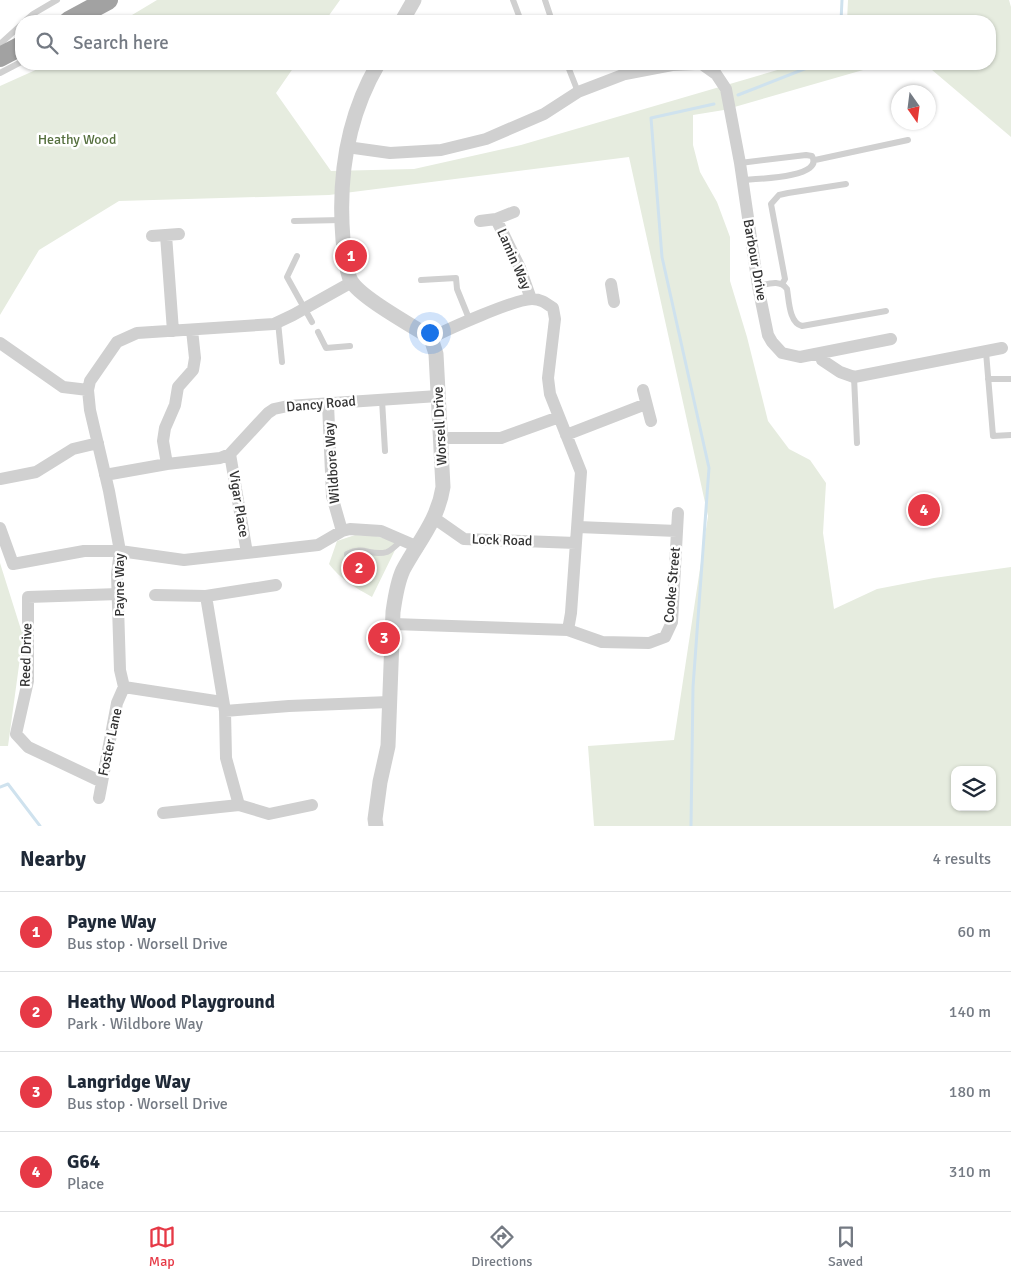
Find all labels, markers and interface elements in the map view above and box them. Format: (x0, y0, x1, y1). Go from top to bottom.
search box (15, 15, 996, 70)
icon: search (33, 29, 61, 57)
text: Search here (73, 31, 169, 55)
north arrow (891, 85, 936, 130)
park label: Heathy Wood (38, 131, 116, 148)
street label: Barbour Drive (739, 218, 771, 302)
street label: Lamin Way (493, 226, 535, 292)
pin: 1 (335, 237, 367, 275)
your location (417, 320, 443, 346)
street label: Worsell Drive (429, 386, 451, 466)
street label: Dancy Road (285, 392, 357, 416)
street label: Wildbore Way (321, 421, 343, 504)
street label: Vigar Place (225, 469, 253, 539)
pin: 4 (908, 491, 940, 529)
street label: Lock Road (471, 530, 533, 550)
street label: Cooke Street (660, 546, 684, 624)
pin: 2 (343, 549, 375, 587)
street label: Payne Way (111, 553, 128, 617)
pin: 3 (368, 619, 400, 657)
street label: Reed Drive (16, 623, 36, 687)
street label: Foster Lane (94, 706, 126, 778)
map controls (951, 766, 996, 811)
button: layers (951, 766, 996, 811)
text: Nearby (20, 846, 86, 872)
text: 4 results (932, 849, 991, 869)
text: Payne Way (67, 910, 156, 934)
text: 1 (32, 922, 40, 942)
text: 60 m (957, 922, 991, 942)
text: Bus stop · Worsell Drive (67, 934, 228, 954)
text: Heathy Wood Playground (67, 990, 275, 1014)
text: 2 (32, 1002, 40, 1022)
text: 140 m (949, 1002, 991, 1022)
text: Park · Wildbore Way (67, 1014, 203, 1034)
text: Langridge Way (67, 1070, 190, 1094)
text: 3 (32, 1082, 40, 1102)
text: 180 m (949, 1082, 991, 1102)
text: Bus stop · Worsell Drive (67, 1094, 228, 1114)
text: G64 (67, 1150, 100, 1174)
text: 4 (32, 1162, 40, 1182)
text: 310 m (949, 1162, 991, 1182)
text: Place (67, 1174, 104, 1194)
tab: Map (148, 1223, 176, 1270)
tab: Directions (471, 1223, 532, 1270)
tab: Saved (828, 1223, 863, 1270)

